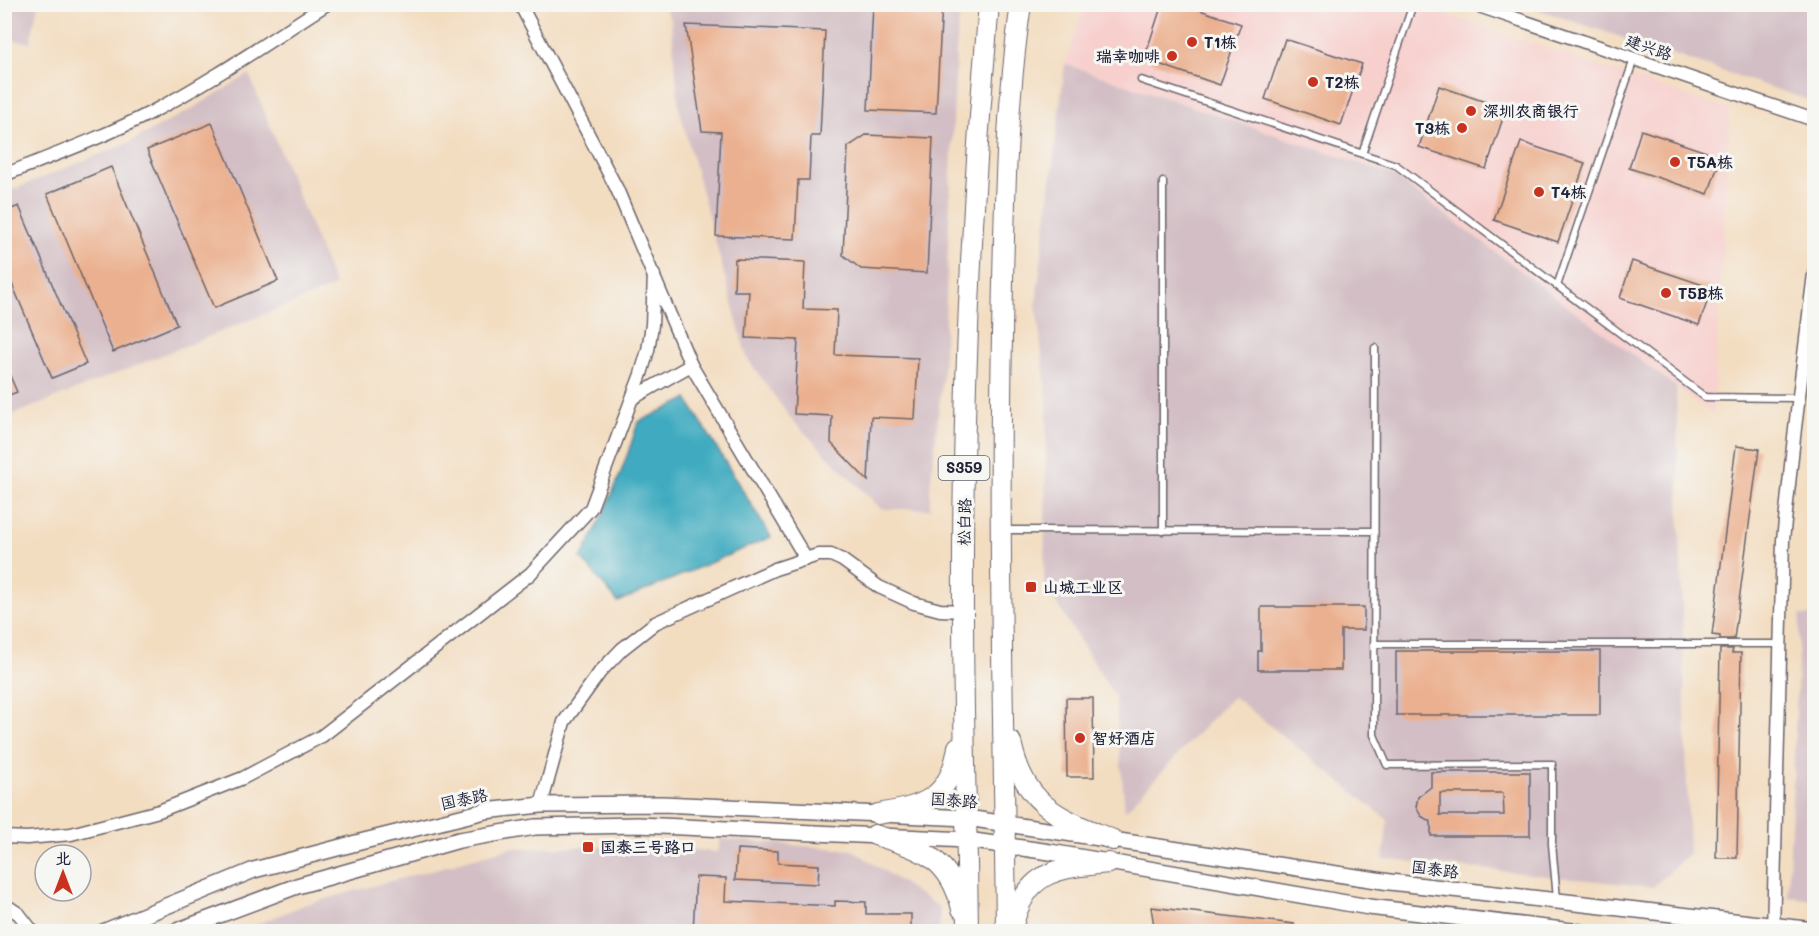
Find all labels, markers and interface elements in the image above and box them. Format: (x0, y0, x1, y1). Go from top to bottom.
street label: 建兴路 (1623, 29, 1675, 64)
place label: T1栋 (1204, 31, 1237, 52)
marker: T1栋 (1185, 35, 1199, 49)
place label: 瑞幸咖啡 (1096, 45, 1160, 66)
marker: 瑞幸咖啡 (1165, 49, 1179, 63)
place label: T2栋 (1325, 71, 1359, 92)
marker: T2栋 (1306, 75, 1320, 89)
place label: 深圳农商银行 (1483, 100, 1579, 121)
marker: 深圳农商银行 (1464, 104, 1478, 118)
place label: T3栋 (1415, 117, 1450, 138)
marker: T3栋 (1455, 121, 1469, 135)
place label: T5A栋 (1687, 151, 1733, 172)
marker: T5A栋 (1668, 155, 1682, 169)
place label: T4栋 (1551, 181, 1587, 202)
marker: T4栋 (1532, 185, 1546, 199)
place label: T5B栋 (1678, 282, 1724, 303)
marker: T5B栋 (1659, 286, 1673, 300)
road number: S359 (938, 456, 990, 480)
street label: 松白路 (953, 498, 974, 546)
place label: 山城工业区 (1043, 576, 1123, 597)
marker: 山城工业区 (1024, 580, 1038, 594)
place label: 智好酒店 (1092, 727, 1156, 748)
marker: 智好酒店 (1073, 731, 1087, 745)
street label: 国泰路 (438, 783, 490, 814)
street label: 国泰路 (929, 787, 979, 812)
place label: 国泰三号路口 (600, 836, 696, 857)
marker: 国泰三号路口 (581, 840, 595, 854)
north arrow (33, 843, 93, 903)
text: 北 (55, 847, 71, 868)
street label: 国泰路 (1410, 855, 1460, 882)

